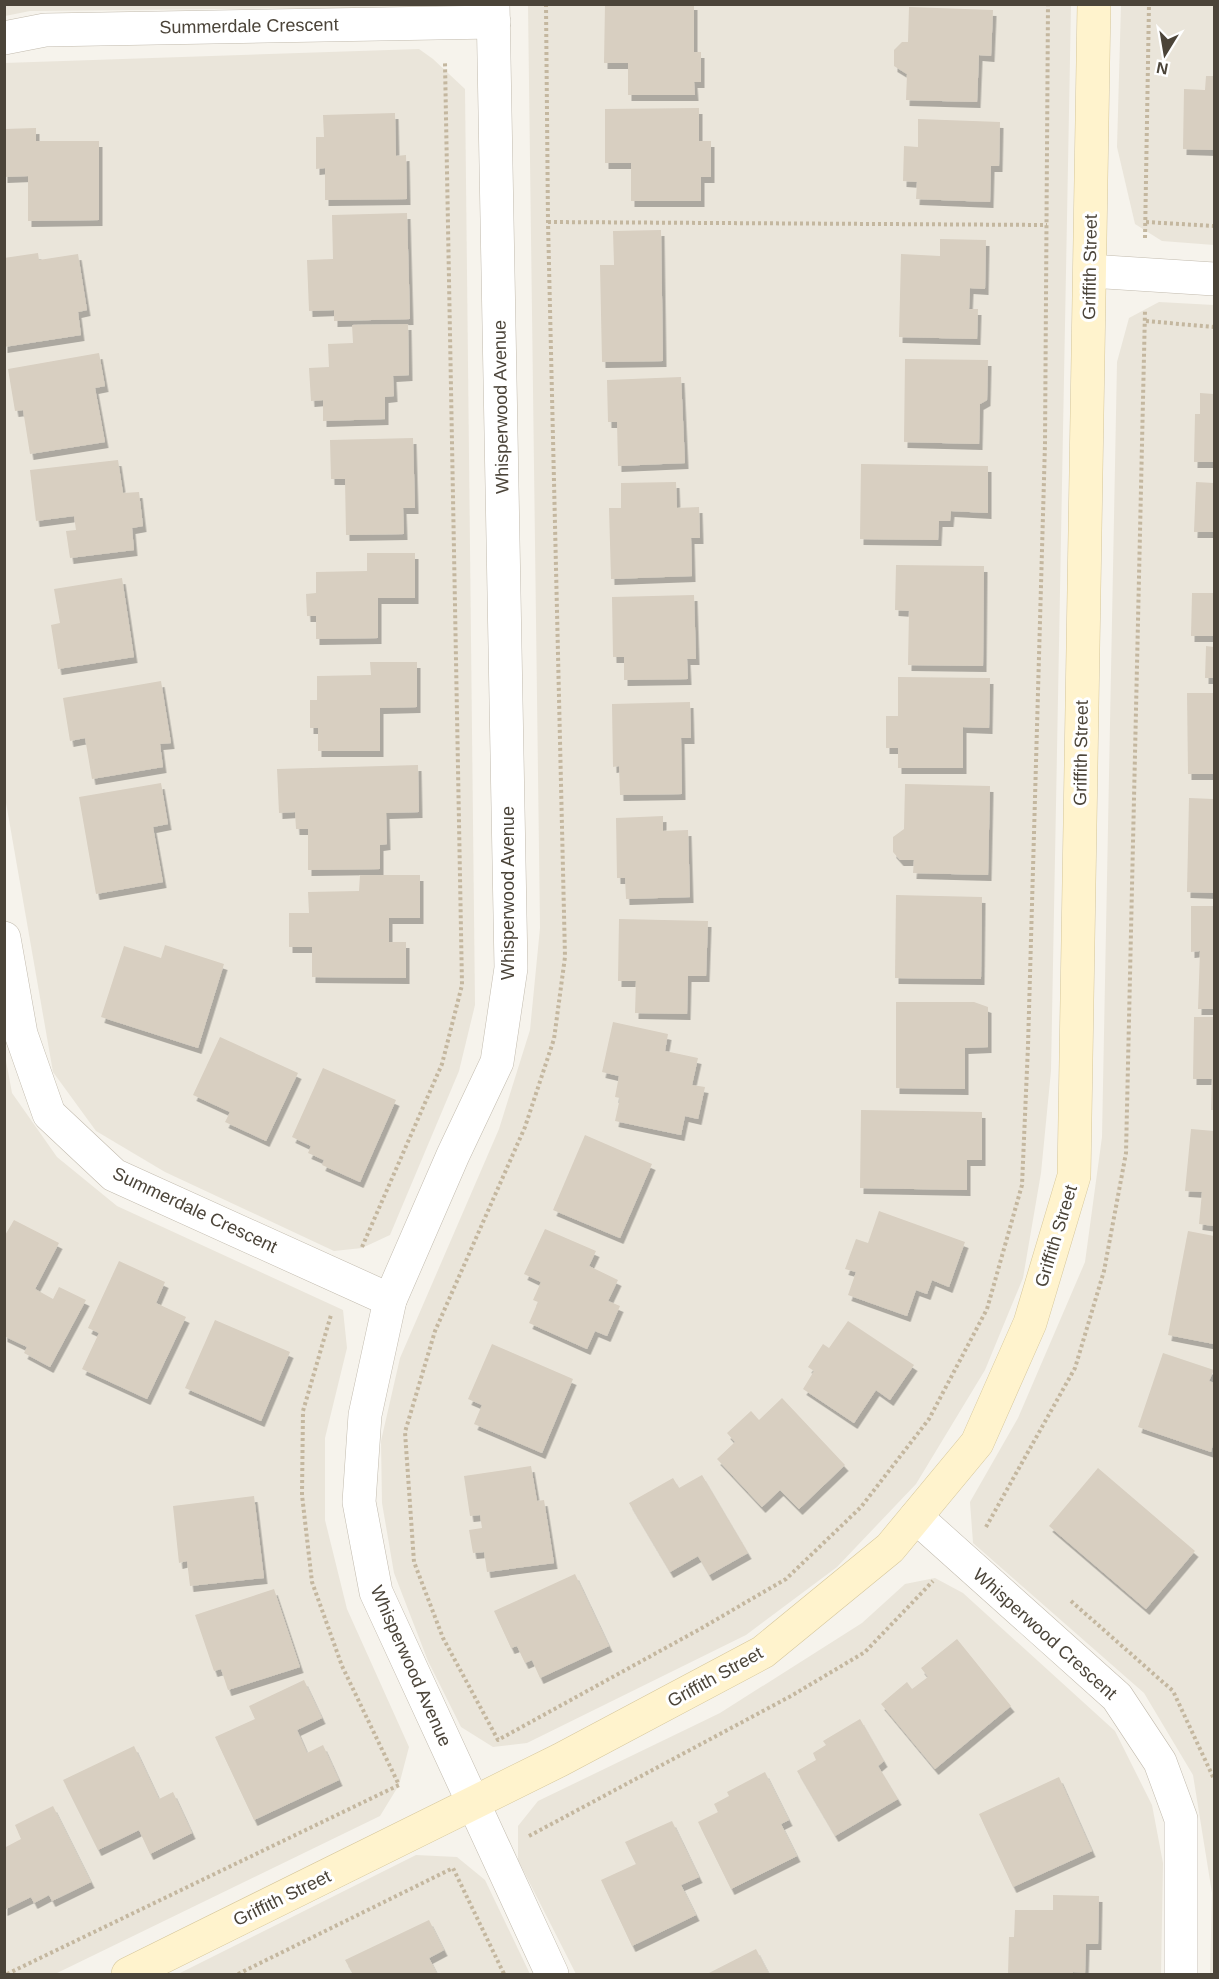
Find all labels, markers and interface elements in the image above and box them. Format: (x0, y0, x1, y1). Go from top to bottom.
street label: Summerdale Crescent (159, 14, 339, 38)
north arrow (1135, 24, 1195, 84)
text: N (1155, 59, 1170, 78)
street label: Griffith Street (1079, 214, 1101, 320)
street label: Whisperwood Avenue (489, 320, 513, 494)
street label: Griffith Street (1070, 700, 1092, 806)
street label: Whisperwood Avenue (498, 806, 518, 980)
street label: Summerdale Crescent (110, 1163, 280, 1257)
street label: Griffith Street (1031, 1183, 1081, 1289)
street label: Whisperwood Crescent (969, 1564, 1121, 1704)
street label: Whisperwood Avenue (367, 1583, 455, 1749)
street label: Griffith Street (664, 1643, 766, 1711)
street label: Griffith Street (230, 1866, 334, 1930)

